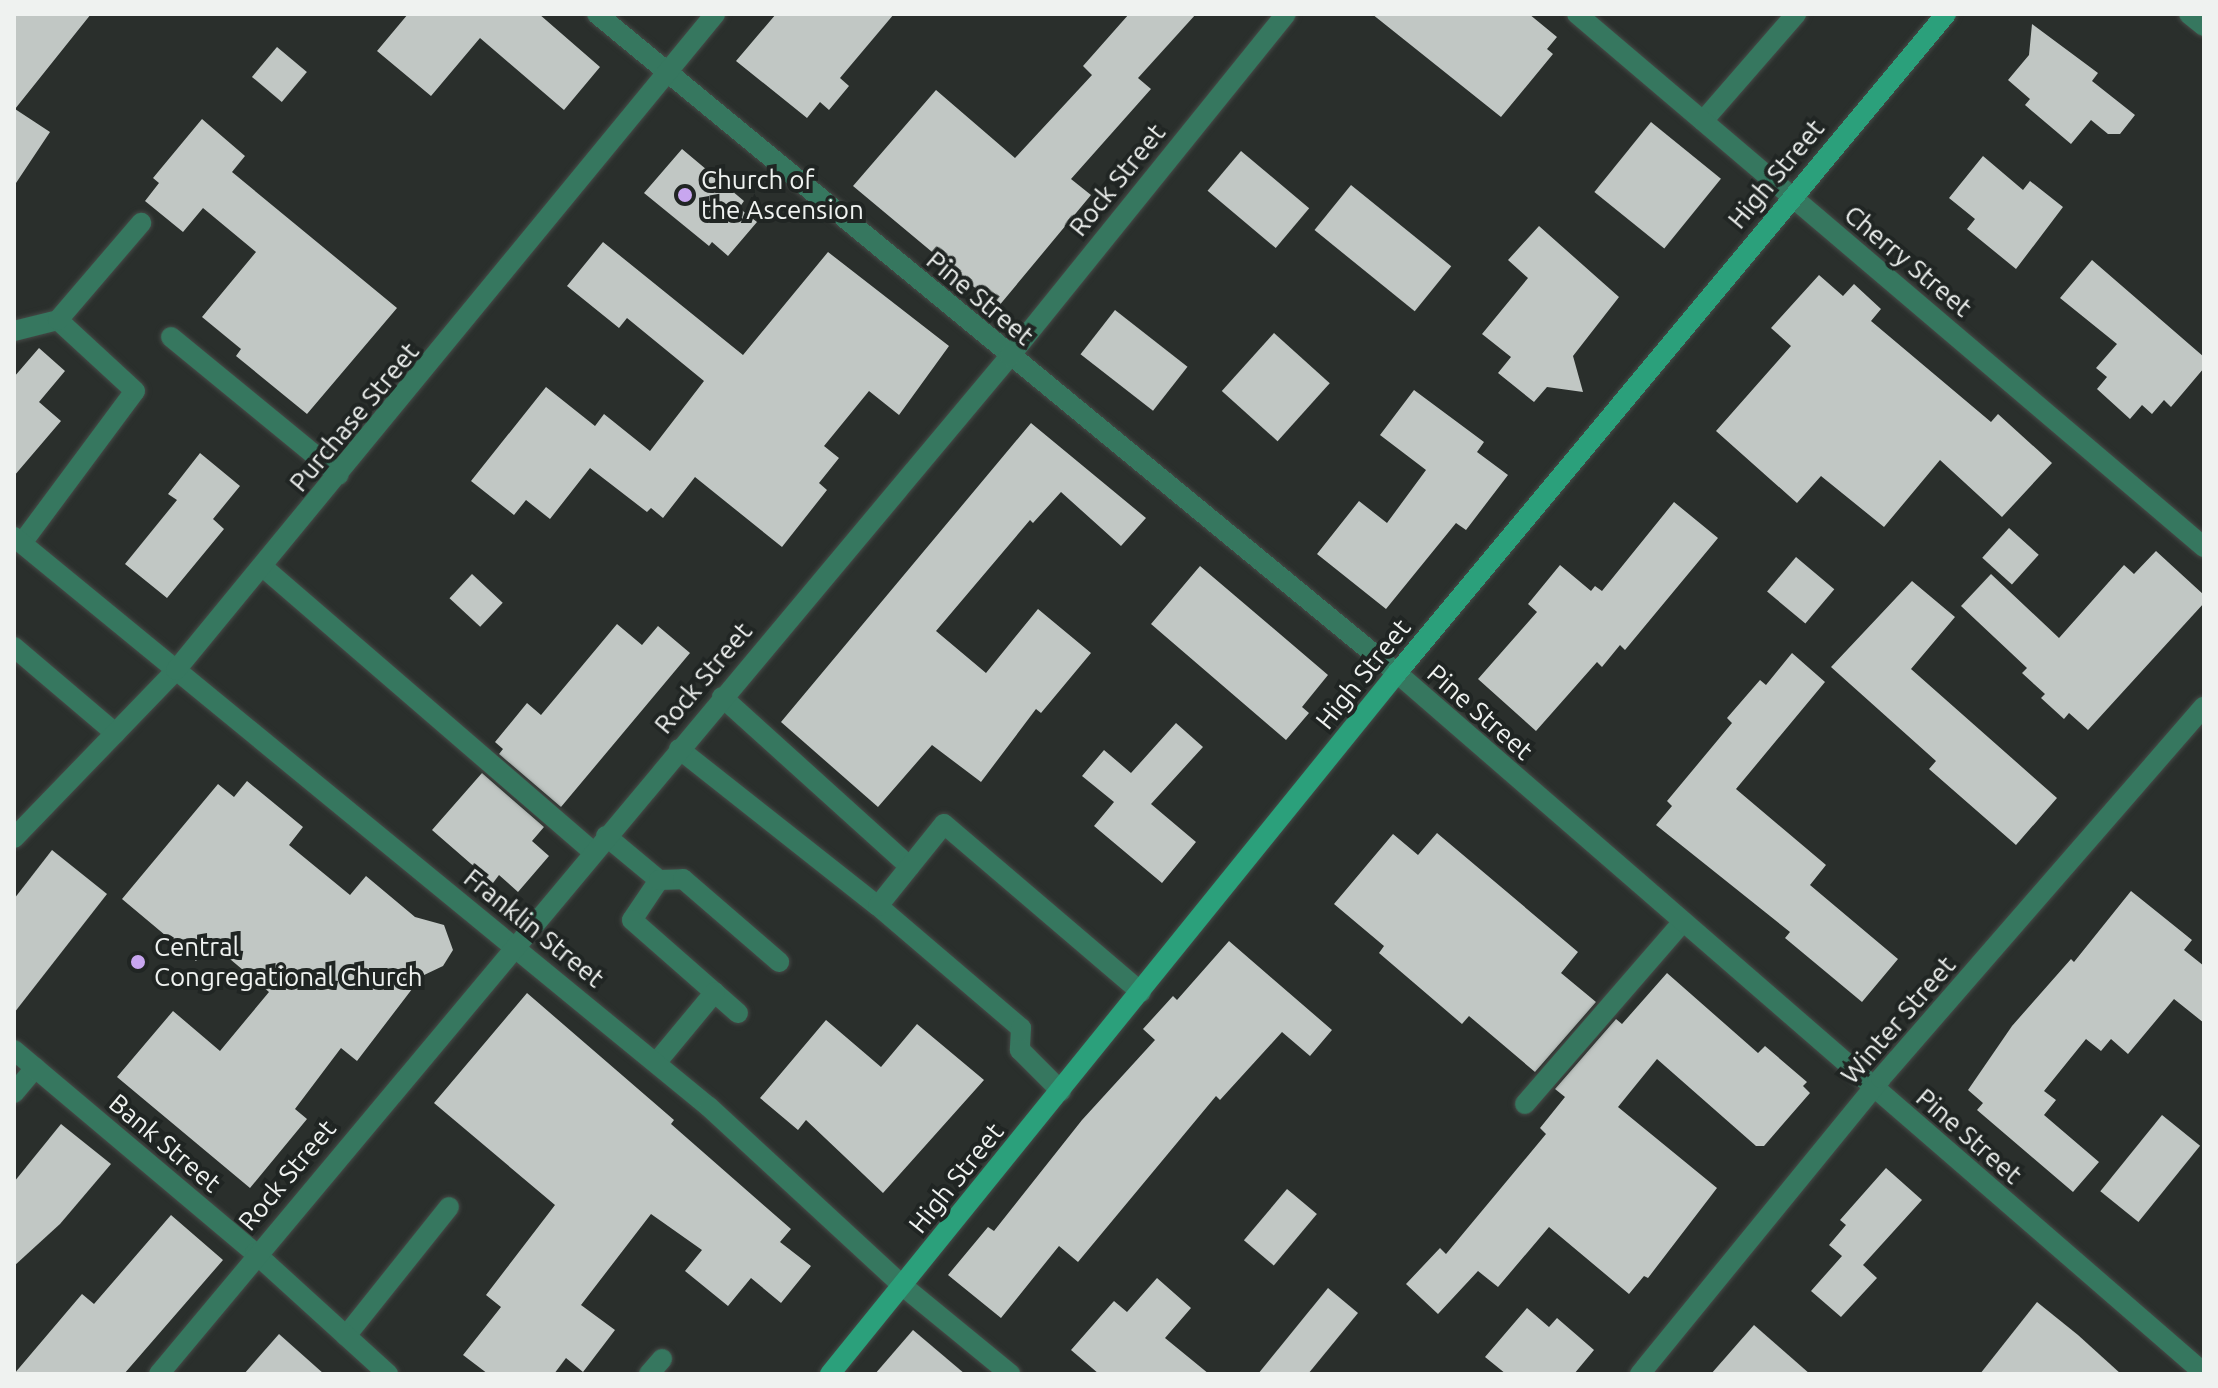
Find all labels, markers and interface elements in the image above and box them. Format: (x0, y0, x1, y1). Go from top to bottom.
street label: High Street (1721, 113, 1831, 235)
street label: Rock Street (1062, 118, 1172, 242)
place label: Church of the Ascension (701, 164, 864, 226)
marker: Church of the Ascension (676, 186, 694, 204)
street label: Cherry Street (1838, 199, 1978, 323)
street label: Pine Street (920, 244, 1040, 352)
street label: Purchase Street (283, 336, 425, 498)
street label: High Street (1309, 613, 1417, 735)
street label: Rock Street (648, 616, 758, 740)
street label: Pine Street (1421, 658, 1539, 766)
street label: Franklin Street (458, 862, 610, 994)
place label: Central Congregational Church (154, 931, 423, 992)
street label: Winter Street (1834, 950, 1962, 1090)
marker: Central Congregational Church (129, 953, 147, 971)
street label: Pine Street (1910, 1082, 2028, 1190)
street label: Bank Street (103, 1087, 227, 1199)
street label: Rock Street (232, 1113, 342, 1237)
street label: High Street (902, 1117, 1010, 1239)

